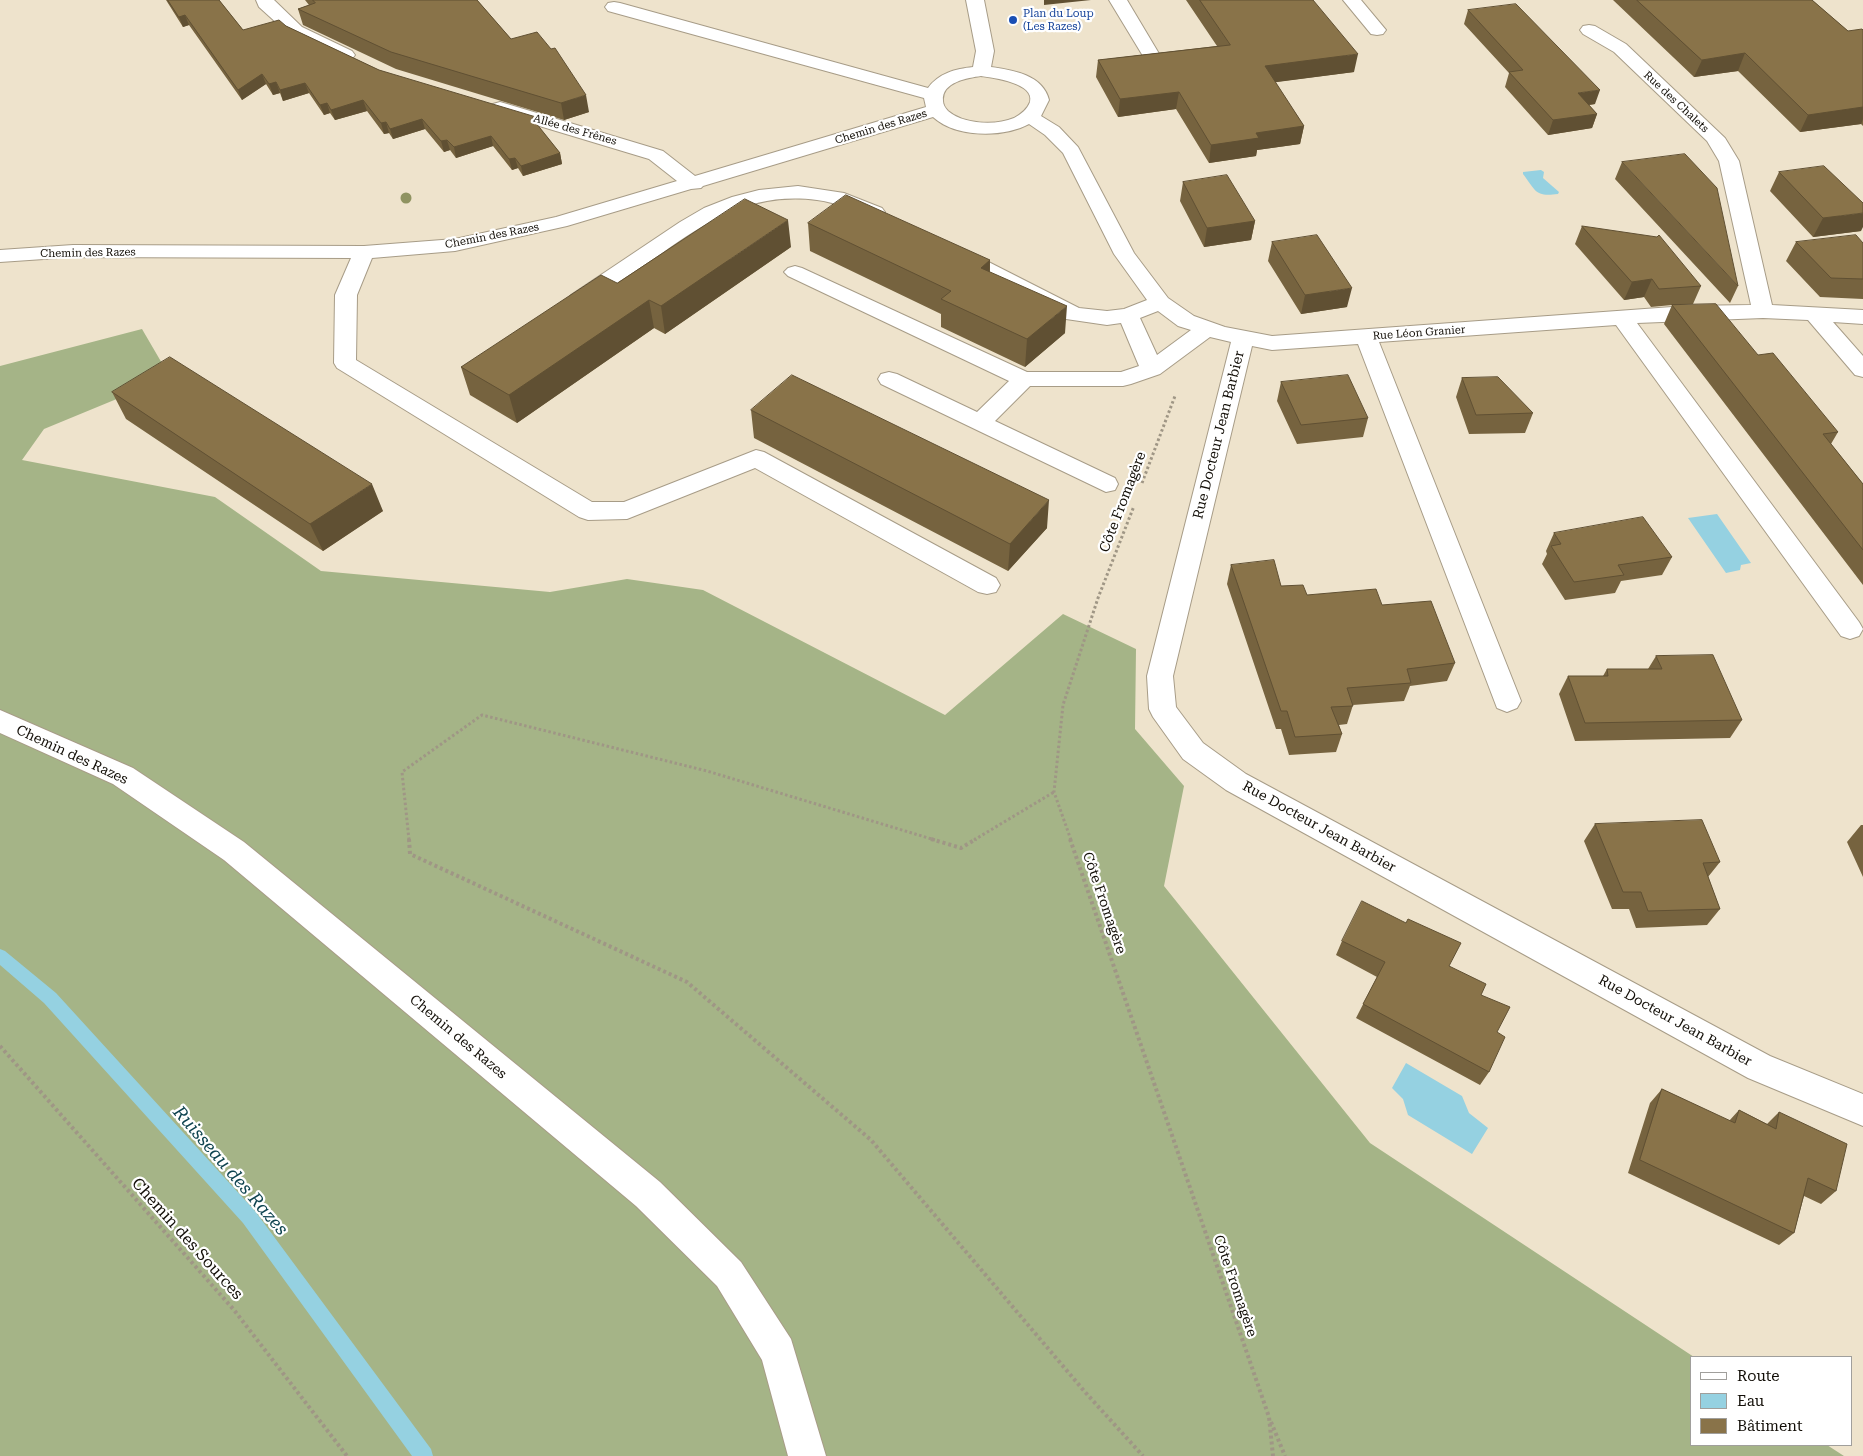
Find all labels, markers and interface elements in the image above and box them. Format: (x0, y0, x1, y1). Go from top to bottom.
place label: Plan du Loup (Les Razes) (1023, 7, 1094, 33)
marker: Plan du Loup (Les Razes) (1007, 14, 1019, 26)
street label: Rue des Chalets (1641, 69, 1711, 135)
street label: Chemin des Razes (833, 107, 929, 147)
street label: Allée des Frênes (532, 112, 618, 148)
street label: Chemin des Razes (444, 220, 540, 252)
street label: Chemin des Razes (40, 246, 136, 260)
street label: Rue Léon Granier (1372, 323, 1466, 343)
street label: Rue Docteur Jean Barbier (1190, 349, 1248, 521)
street label: Côte Fromagère (1096, 449, 1150, 555)
street label: Chemin des Razes (13, 722, 131, 788)
street label: Rue Docteur Jean Barbier (1239, 778, 1399, 876)
street label: Côte Fromagère (1079, 850, 1129, 956)
street label: Rue Docteur Jean Barbier (1595, 972, 1755, 1070)
street label: Chemin des Razes (406, 992, 510, 1082)
water label: Ruisseau des Razes (168, 1102, 292, 1240)
street label: Chemin des Sources (127, 1174, 247, 1304)
street label: Côte Fromagère (1210, 1233, 1260, 1339)
legend (1690, 1356, 1853, 1446)
text: Route (1737, 1367, 1779, 1385)
text: Eau (1737, 1392, 1764, 1410)
text: Bâtiment (1737, 1417, 1803, 1435)

